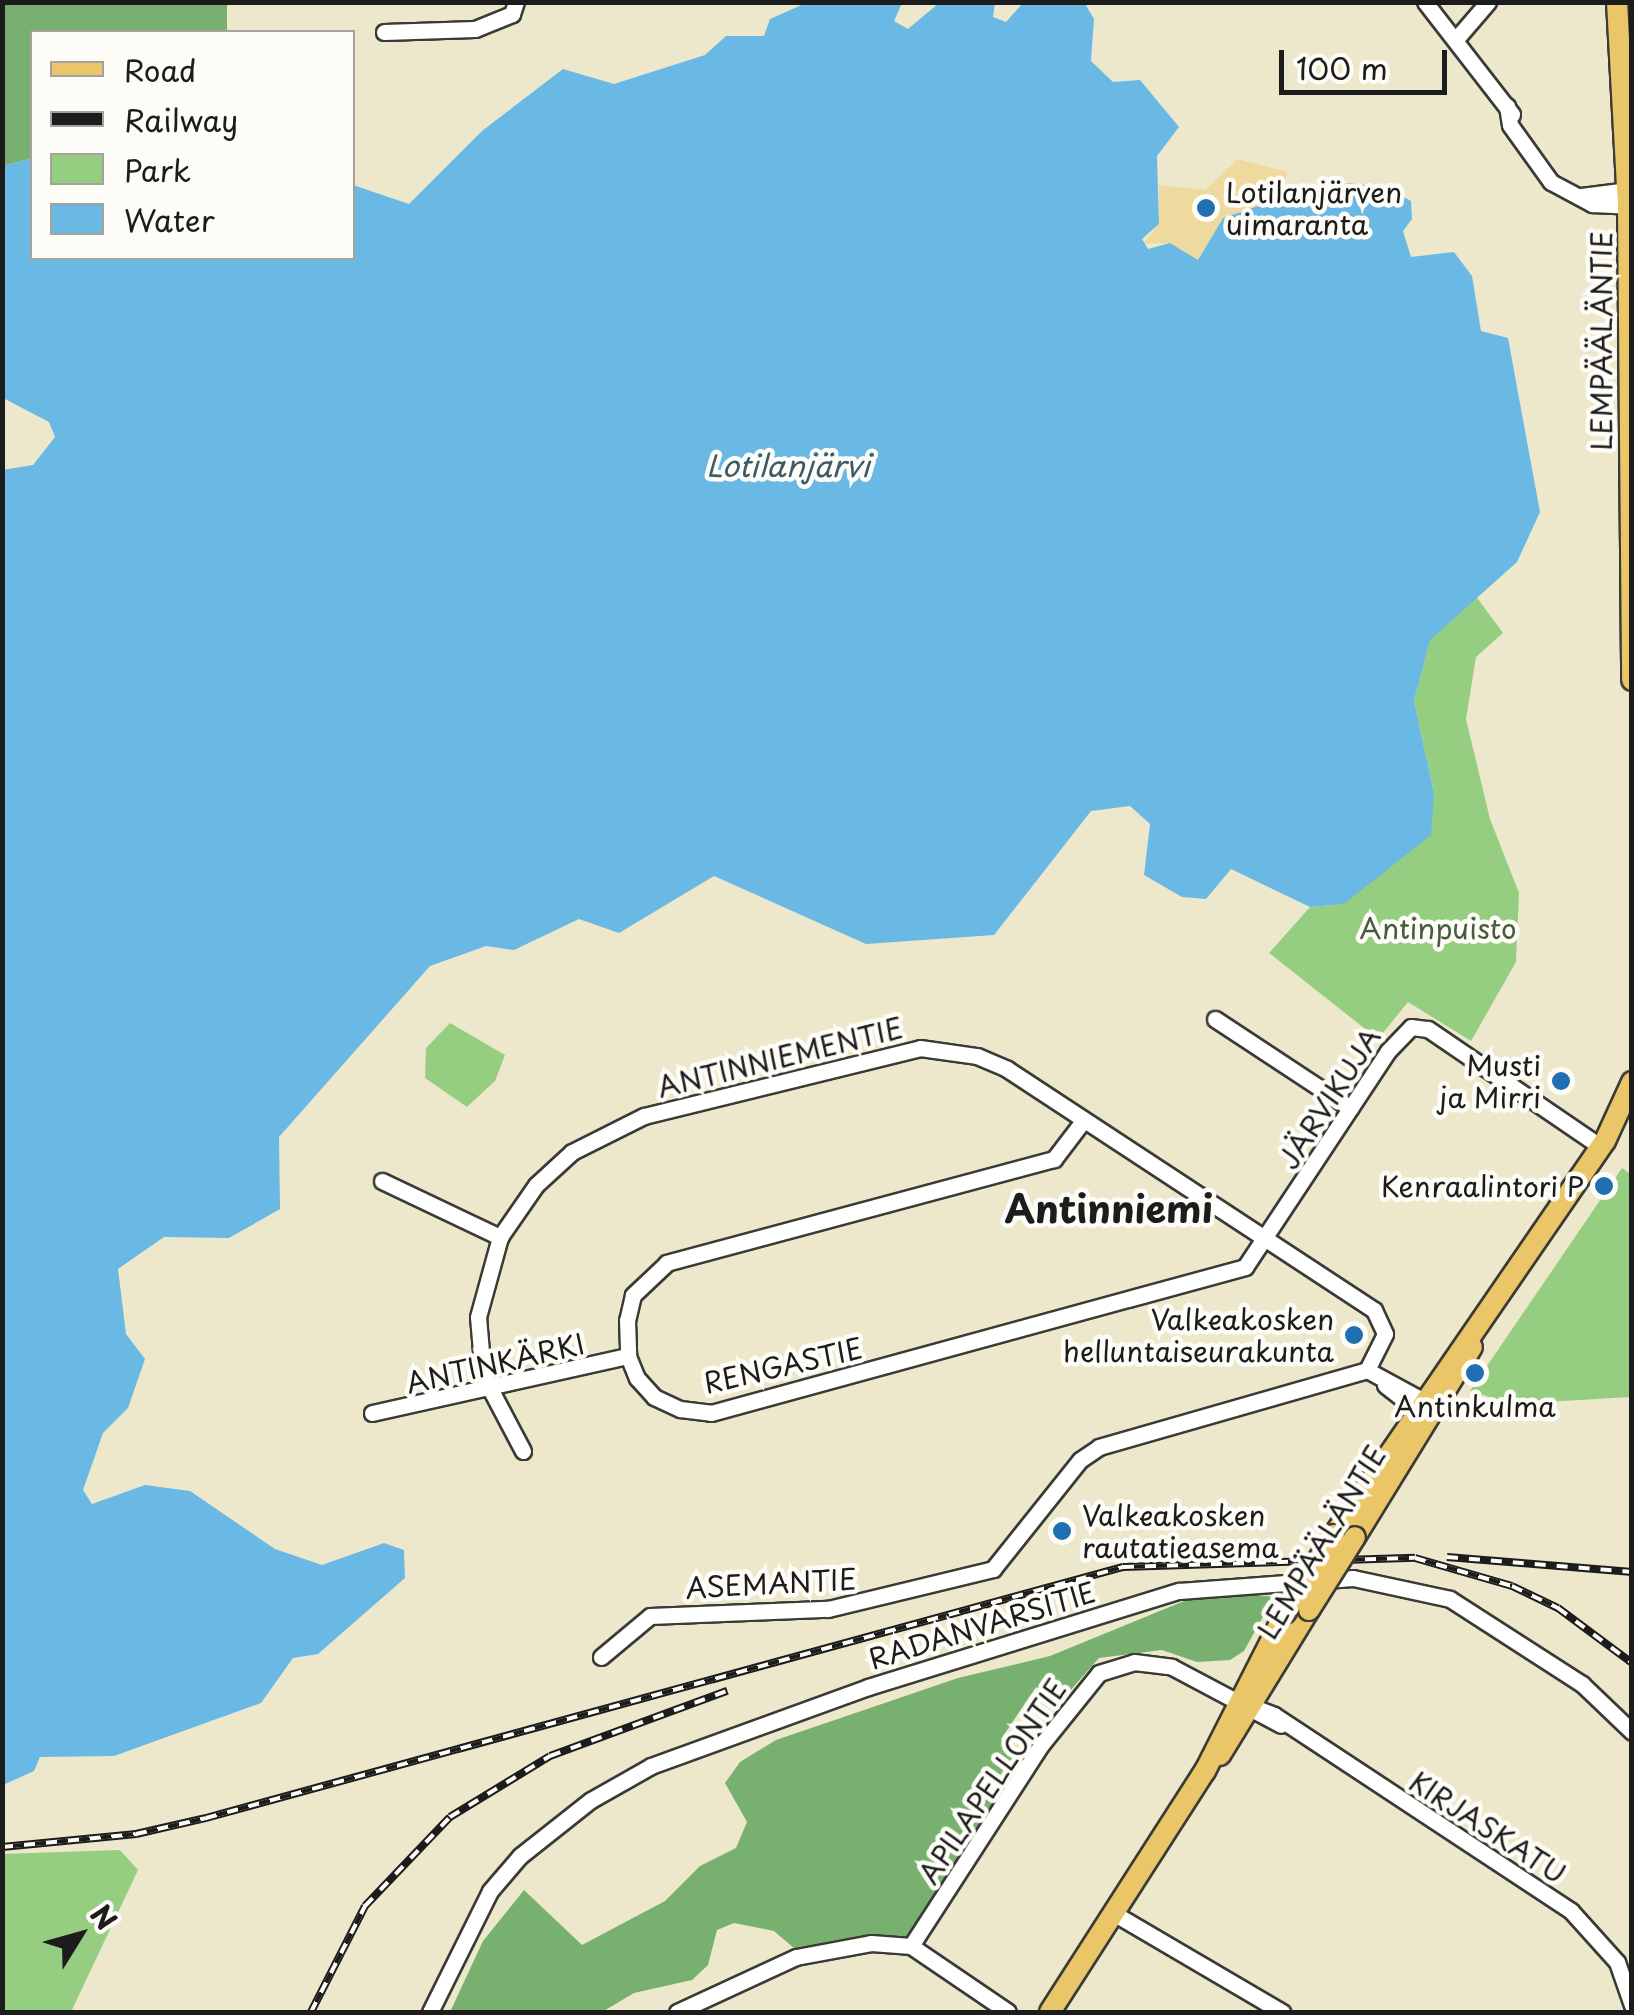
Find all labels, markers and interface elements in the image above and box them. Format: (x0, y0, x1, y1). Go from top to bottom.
legend (30, 30, 355, 260)
scale bar (1284, 30, 1452, 92)
text: 100 m (1296, 45, 1388, 90)
text: Road (124, 47, 197, 92)
text: Railway (124, 97, 238, 142)
text: Park (124, 147, 191, 192)
place label: Lotilanjärven uimaranta (1226, 175, 1402, 241)
text: Water (124, 197, 215, 242)
marker: Lotilanjärven uimaranta (1195, 197, 1217, 219)
street label: LEMPÄÄLÄNTIE (1584, 231, 1618, 451)
water label: Lotilanjärvi (706, 447, 870, 483)
park label: Antinpuisto (1359, 911, 1517, 945)
street label: ANTINNIEMENTIE (654, 1010, 906, 1104)
street label: JÄRVIKUJA (1271, 1021, 1387, 1175)
place label: Musti ja Mirri (1439, 1048, 1541, 1114)
marker: Musti ja Mirri (1550, 1070, 1572, 1092)
place label: Kenraalintori P (1380, 1169, 1584, 1203)
marker: Kenraalintori P (1593, 1175, 1615, 1197)
district label: Antinniemi (1005, 1185, 1213, 1231)
place label: Valkeakosken helluntaiseurakunta (1063, 1302, 1334, 1368)
marker: Valkeakosken helluntaiseurakunta (1343, 1324, 1365, 1346)
street label: ANTINKÄRKI (403, 1326, 587, 1400)
street label: RENGASTIE (700, 1330, 866, 1400)
marker: Antinkulma (1464, 1362, 1486, 1384)
place label: Antinkulma (1394, 1389, 1556, 1423)
street label: LEMPÄÄLÄNTIE (1250, 1439, 1392, 1645)
place label: Valkeakosken rautatieasema (1082, 1498, 1279, 1564)
marker: Valkeakosken rautatieasema (1051, 1520, 1073, 1542)
street label: ASEMANTIE (684, 1562, 858, 1604)
street label: RADANVARSITIE (865, 1575, 1099, 1675)
street label: APILAPELLONTIE (911, 1672, 1073, 1890)
street label: KIRJASKATU (1403, 1764, 1573, 1890)
north arrow (30, 1885, 130, 1985)
text: N (81, 1895, 128, 1938)

